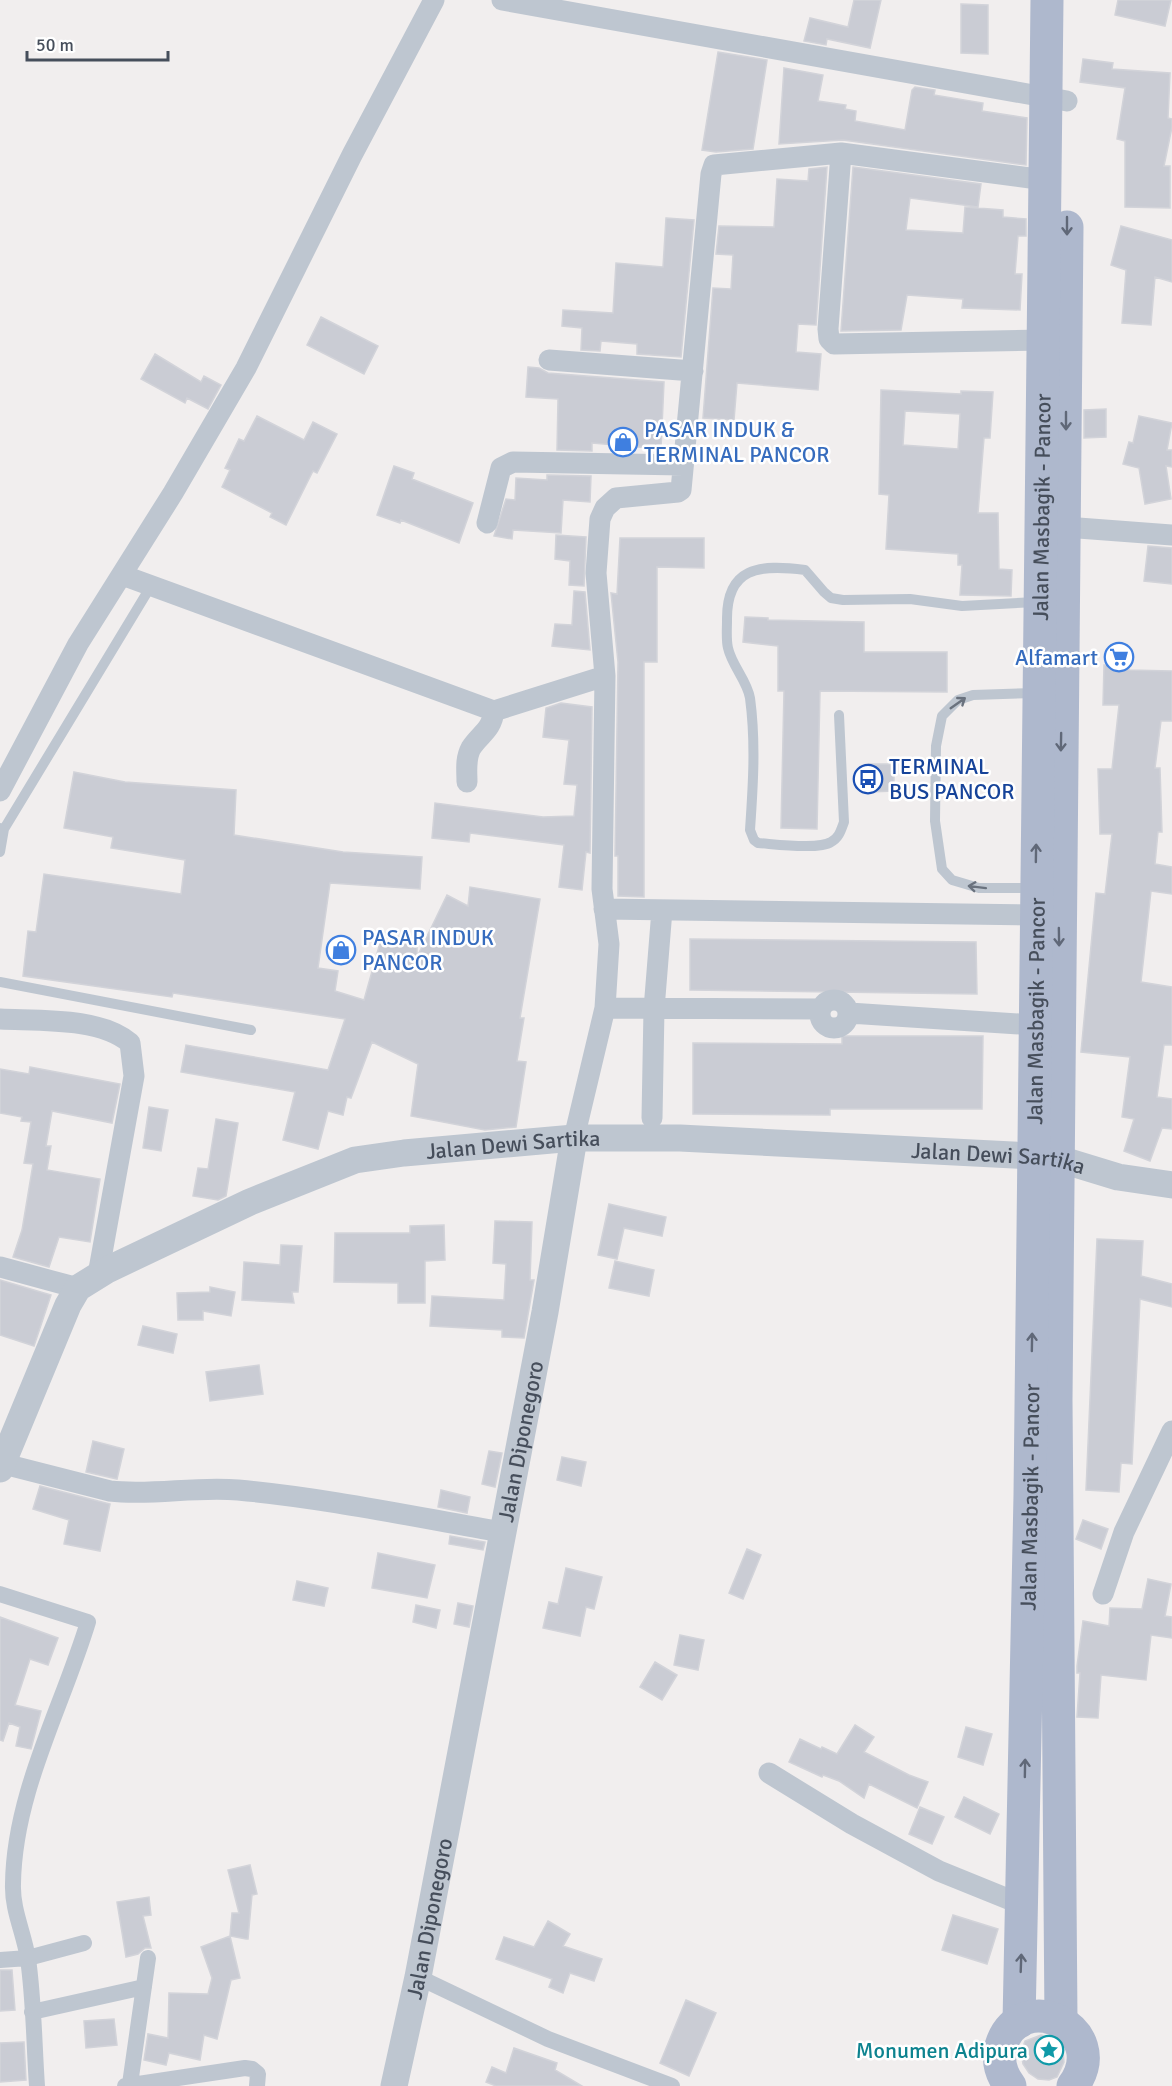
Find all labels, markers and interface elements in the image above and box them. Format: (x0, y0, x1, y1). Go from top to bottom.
scale bar (27, 24, 168, 62)
text: 50 m (36, 34, 74, 56)
one-way arrow (1061, 216, 1073, 236)
street label: Jalan Masbagik - Pancor (1027, 393, 1057, 621)
one-way arrow (1060, 411, 1072, 431)
place label: PASAR INDUK & TERMINAL PANCOR (644, 416, 830, 468)
shop icon: PASAR INDUK & TERMINAL PANCOR (607, 426, 639, 458)
supermarket icon: Alfamart (1103, 641, 1135, 673)
place label: Alfamart (1015, 644, 1098, 671)
one-way arrow (950, 697, 966, 709)
one-way arrow (1055, 732, 1067, 752)
place label: TERMINAL BUS PANCOR (889, 753, 1014, 805)
bus stop icon: TERMINAL BUS PANCOR (852, 763, 884, 795)
one-way arrow (1030, 844, 1042, 864)
one-way arrow (968, 881, 988, 892)
street label: Jalan Masbagik - Pancor (1021, 897, 1051, 1125)
place label: PASAR INDUK PANCOR (362, 924, 494, 976)
one-way arrow (1054, 927, 1065, 947)
shop icon: PASAR INDUK PANCOR (325, 934, 357, 966)
street label: Jalan Dewi Sartika (425, 1125, 601, 1165)
street label: Jalan Dewi Sartika (911, 1137, 1089, 1180)
one-way arrow (1026, 1333, 1037, 1353)
street label: Jalan Diponegoro (492, 1359, 549, 1524)
street label: Jalan Masbagik - Pancor (1015, 1383, 1045, 1611)
one-way arrow (1019, 1759, 1031, 1779)
street label: Jalan Diponegoro (400, 1836, 458, 2002)
one-way arrow (1016, 1954, 1027, 1974)
place icon: Monumen Adipura (1033, 2034, 1065, 2066)
place label: Monumen Adipura (856, 2037, 1028, 2064)

